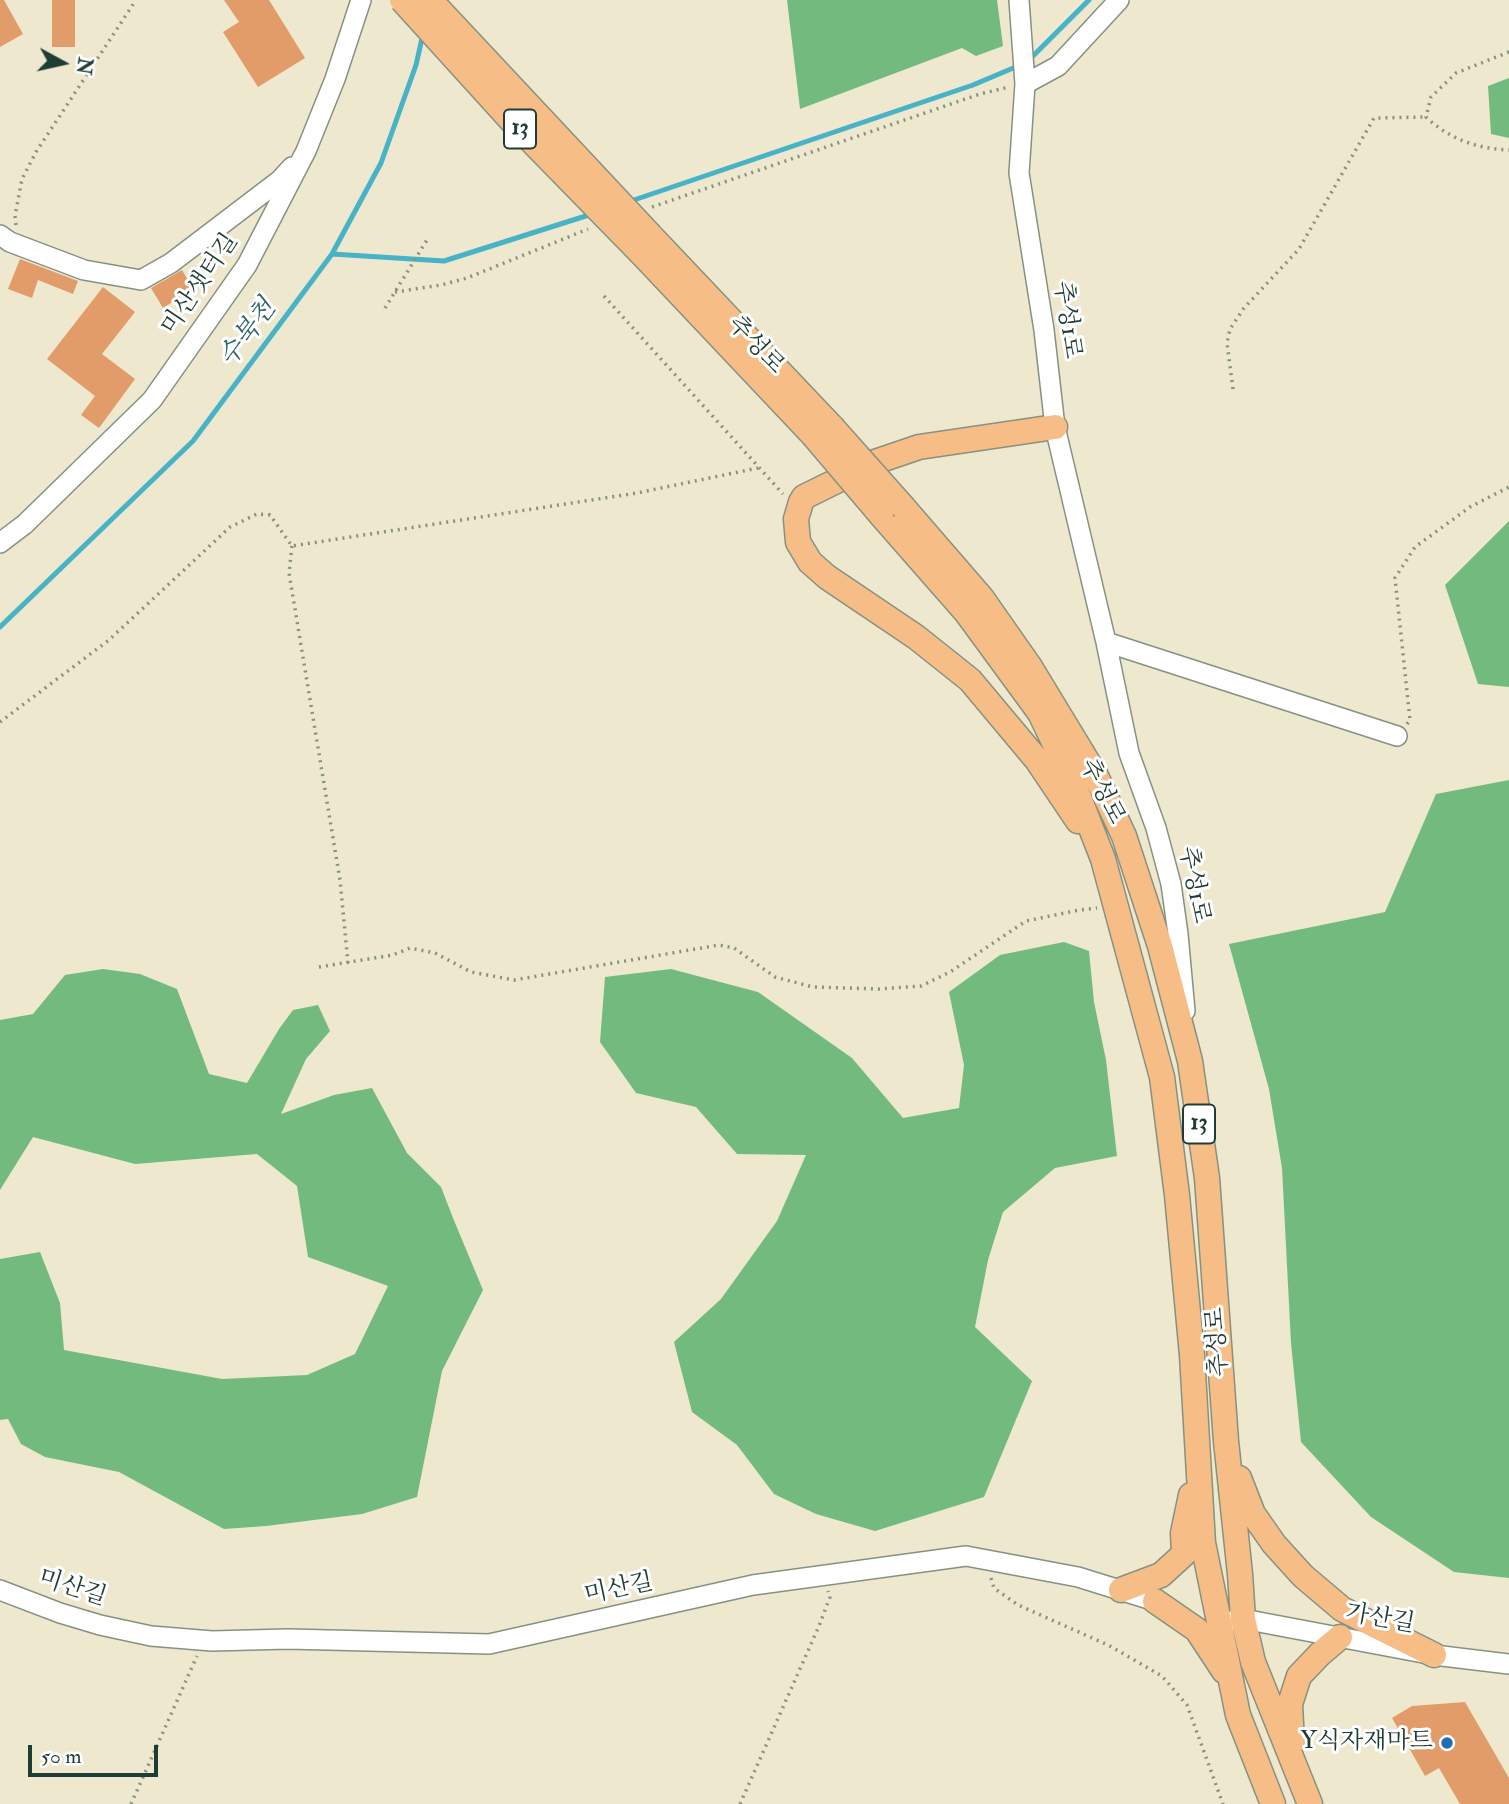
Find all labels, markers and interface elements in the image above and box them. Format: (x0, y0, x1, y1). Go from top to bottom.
north arrow (28, 28, 98, 98)
text: N (71, 56, 97, 76)
road number: 13 (504, 110, 536, 148)
street label: 미산샛터길 (157, 229, 245, 341)
street label: 추성1로 (1046, 279, 1086, 361)
water label: 수북천 (214, 295, 284, 373)
street label: 추성로 (720, 311, 790, 381)
street label: 추성로 (1072, 754, 1130, 830)
street label: 추성1로 (1171, 844, 1215, 926)
road number: 13 (1183, 1105, 1215, 1144)
street label: 추성로 (1202, 1306, 1236, 1378)
street label: 미산길 (34, 1565, 110, 1613)
street label: 미산길 (582, 1569, 656, 1611)
street label: 가산길 (1343, 1600, 1417, 1640)
place label: Y식자재마트 (1301, 1729, 1433, 1757)
scale bar (32, 1730, 161, 1774)
marker: Y식자재마트 (1439, 1735, 1455, 1751)
text: 50 m (41, 1743, 82, 1770)

